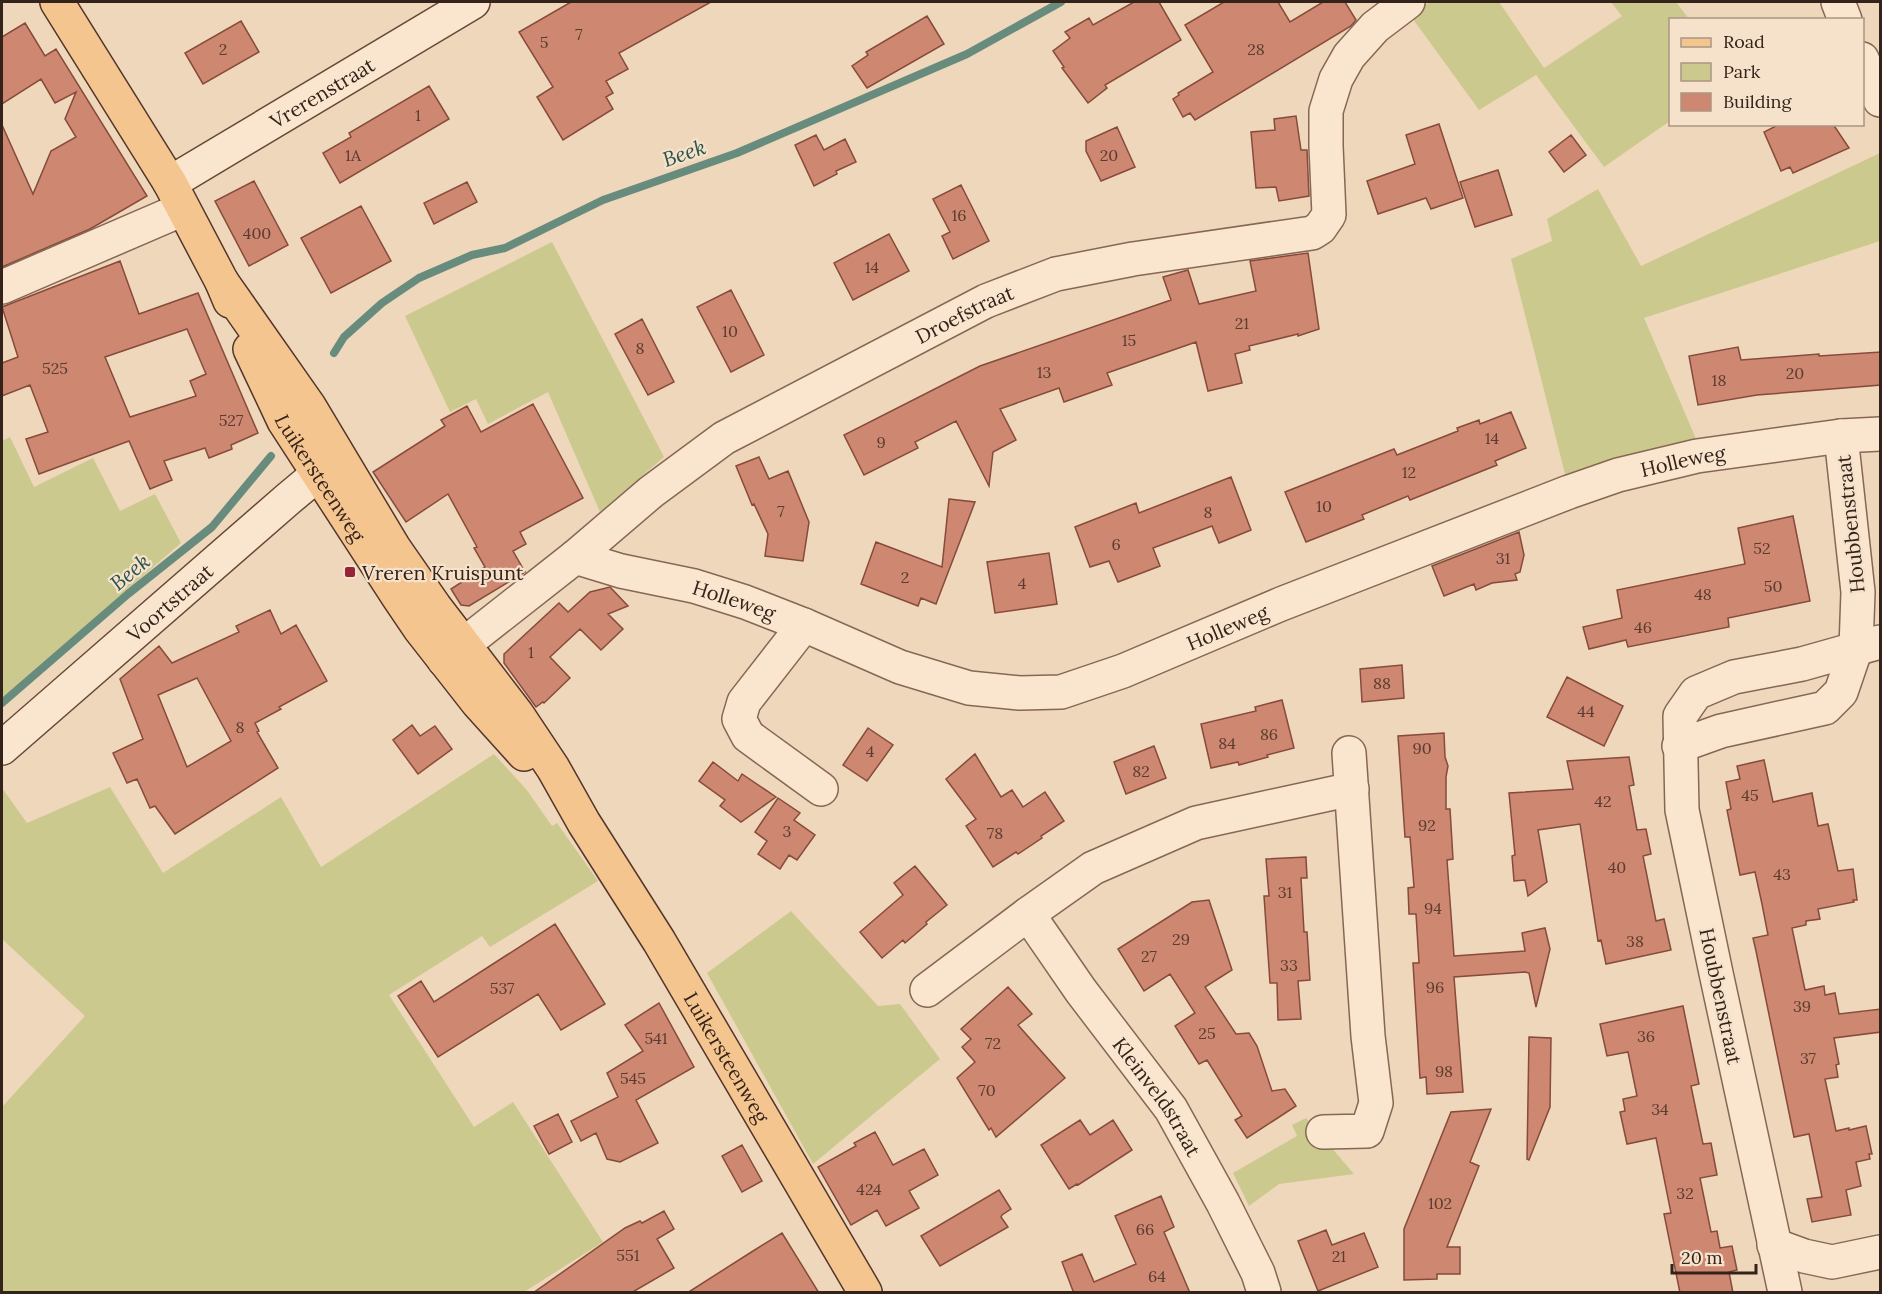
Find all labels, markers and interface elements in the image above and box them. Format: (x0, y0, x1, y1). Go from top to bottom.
legend (1669, 18, 1864, 126)
house number: 7 (575, 24, 583, 44)
text: Road (1723, 30, 1765, 53)
house number: 5 (540, 32, 548, 52)
house number: 2 (219, 39, 227, 59)
house number: 28 (1247, 39, 1265, 59)
street label: Vrerenstraat (264, 51, 379, 134)
text: Park (1723, 60, 1761, 83)
text: Building (1723, 90, 1793, 113)
house number: 1 (415, 105, 421, 125)
water label: Beek (659, 133, 709, 173)
house number: 1A (345, 145, 362, 165)
house number: 20 (1100, 145, 1118, 165)
house number: 16 (951, 205, 967, 225)
house number: 400 (243, 223, 271, 243)
house number: 14 (865, 257, 880, 277)
street label: Droefstraat (911, 279, 1017, 348)
house number: 21 (1235, 313, 1249, 333)
house number: 10 (722, 321, 738, 341)
house number: 15 (1122, 330, 1136, 350)
house number: 8 (636, 338, 645, 358)
house number: 525 (42, 358, 68, 378)
house number: 13 (1037, 362, 1051, 382)
house number: 20 (1786, 363, 1804, 383)
house number: 18 (1712, 370, 1726, 390)
house number: 527 (219, 410, 244, 430)
street label: Luikersteenweg (270, 410, 372, 547)
house number: 14 (1485, 428, 1500, 448)
house number: 9 (876, 432, 886, 452)
street label: Holleweg (1638, 440, 1728, 482)
street label: Houbbenstraat (1830, 453, 1870, 594)
house number: 12 (1402, 462, 1416, 482)
house number: 10 (1316, 496, 1332, 516)
house number: 7 (777, 501, 785, 521)
house number: 8 (1204, 502, 1213, 522)
house number: 6 (1111, 534, 1121, 554)
house number: 52 (1753, 538, 1771, 558)
water label: Beek (104, 547, 156, 596)
house number: 31 (1496, 548, 1511, 568)
street label: Voortstraat (120, 558, 218, 647)
place label: Vreren Kruispunt (361, 560, 524, 585)
marker: Vreren Kruispunt (343, 565, 357, 579)
house number: 2 (901, 567, 909, 587)
house number: 4 (1018, 573, 1027, 593)
street label: Holleweg (690, 574, 780, 626)
house number: 50 (1764, 576, 1782, 596)
house number: 48 (1694, 584, 1712, 604)
street label: Holleweg (1182, 598, 1272, 655)
house number: 46 (1634, 617, 1652, 637)
house number: 1 (528, 642, 534, 662)
house number: 88 (1373, 673, 1391, 693)
house number: 44 (1577, 701, 1595, 721)
house number: 8 (236, 717, 245, 737)
house number: 86 (1260, 724, 1278, 744)
house number: 84 (1218, 733, 1236, 753)
house number: 90 (1412, 738, 1432, 758)
house number: 4 (866, 741, 875, 761)
house number: 82 (1132, 761, 1150, 781)
house number: 45 (1741, 785, 1759, 805)
house number: 42 (1594, 791, 1612, 811)
house number: 92 (1418, 815, 1436, 835)
house number: 3 (783, 821, 792, 841)
house number: 78 (987, 823, 1003, 843)
house number: 40 (1608, 857, 1626, 877)
house number: 43 (1773, 864, 1791, 884)
house number: 31 (1278, 882, 1293, 902)
house number: 94 (1424, 898, 1442, 918)
street label: Houbbenstraat (1694, 926, 1748, 1067)
house number: 29 (1172, 929, 1190, 949)
house number: 38 (1626, 931, 1644, 951)
house number: 27 (1141, 946, 1158, 966)
house number: 33 (1280, 955, 1298, 975)
house number: 96 (1426, 977, 1444, 997)
house number: 537 (490, 978, 515, 998)
street label: Luikersteenweg (679, 987, 776, 1128)
house number: 39 (1793, 996, 1811, 1016)
house number: 25 (1198, 1023, 1216, 1043)
house number: 36 (1637, 1026, 1655, 1046)
house number: 541 (644, 1028, 668, 1048)
street label: Kleinveldstraat (1108, 1032, 1207, 1161)
house number: 72 (985, 1033, 1001, 1053)
house number: 37 (1800, 1048, 1817, 1068)
house number: 98 (1435, 1061, 1453, 1081)
house number: 545 (620, 1068, 646, 1088)
house number: 70 (978, 1080, 996, 1100)
house number: 34 (1651, 1099, 1669, 1119)
house number: 424 (856, 1179, 882, 1199)
house number: 32 (1676, 1183, 1694, 1203)
house number: 102 (1428, 1193, 1452, 1213)
house number: 66 (1136, 1219, 1154, 1239)
scale bar (1672, 1237, 1756, 1275)
house number: 551 (616, 1245, 640, 1265)
house number: 21 (1332, 1246, 1346, 1266)
text: 20 m (1681, 1246, 1723, 1269)
house number: 64 (1148, 1266, 1166, 1286)

